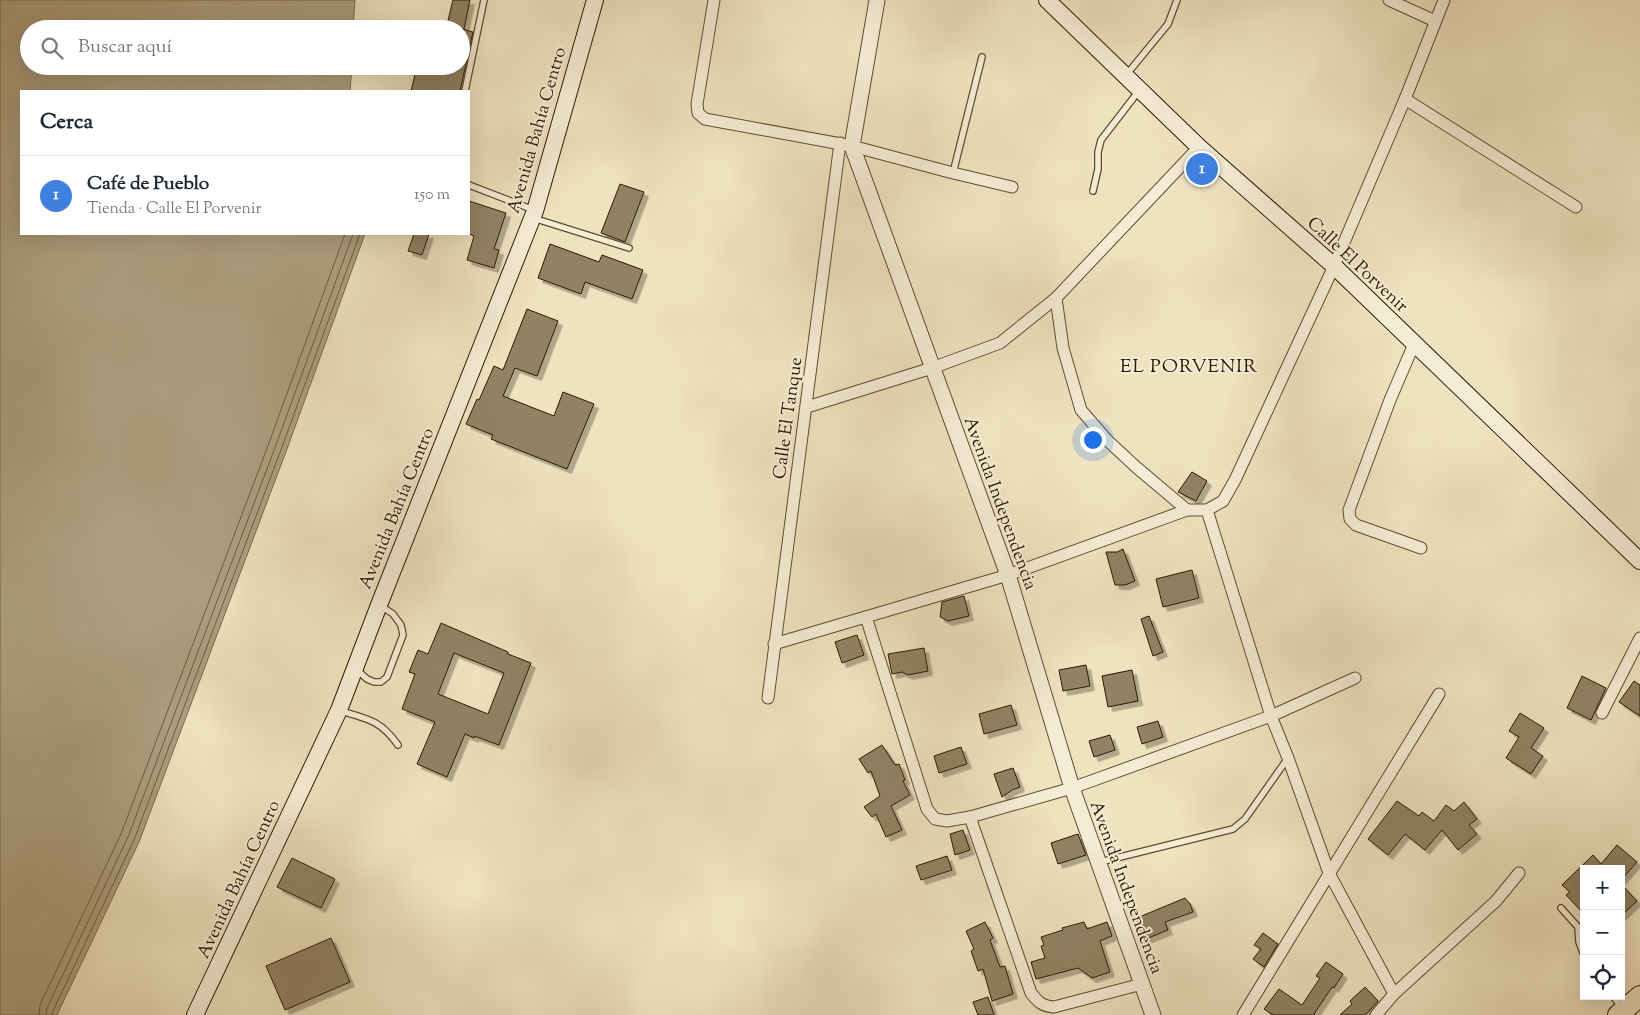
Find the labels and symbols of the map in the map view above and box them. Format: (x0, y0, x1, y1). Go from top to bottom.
street label: Avenida Bahía Centro (502, 44, 574, 217)
pin: 1 (1186, 150, 1218, 188)
street label: Calle El Porvenir (1300, 212, 1413, 319)
district label: EL PORVENIR (1120, 354, 1258, 381)
street label: Calle El Tanque (768, 356, 810, 481)
street label: Avenida Independencia (956, 413, 1043, 594)
street label: Avenida Bahía Centro (354, 424, 442, 593)
your location (1080, 427, 1106, 453)
street label: Avenida Bahía Centro (192, 796, 288, 963)
street label: Avenida Independencia (1082, 797, 1169, 978)

